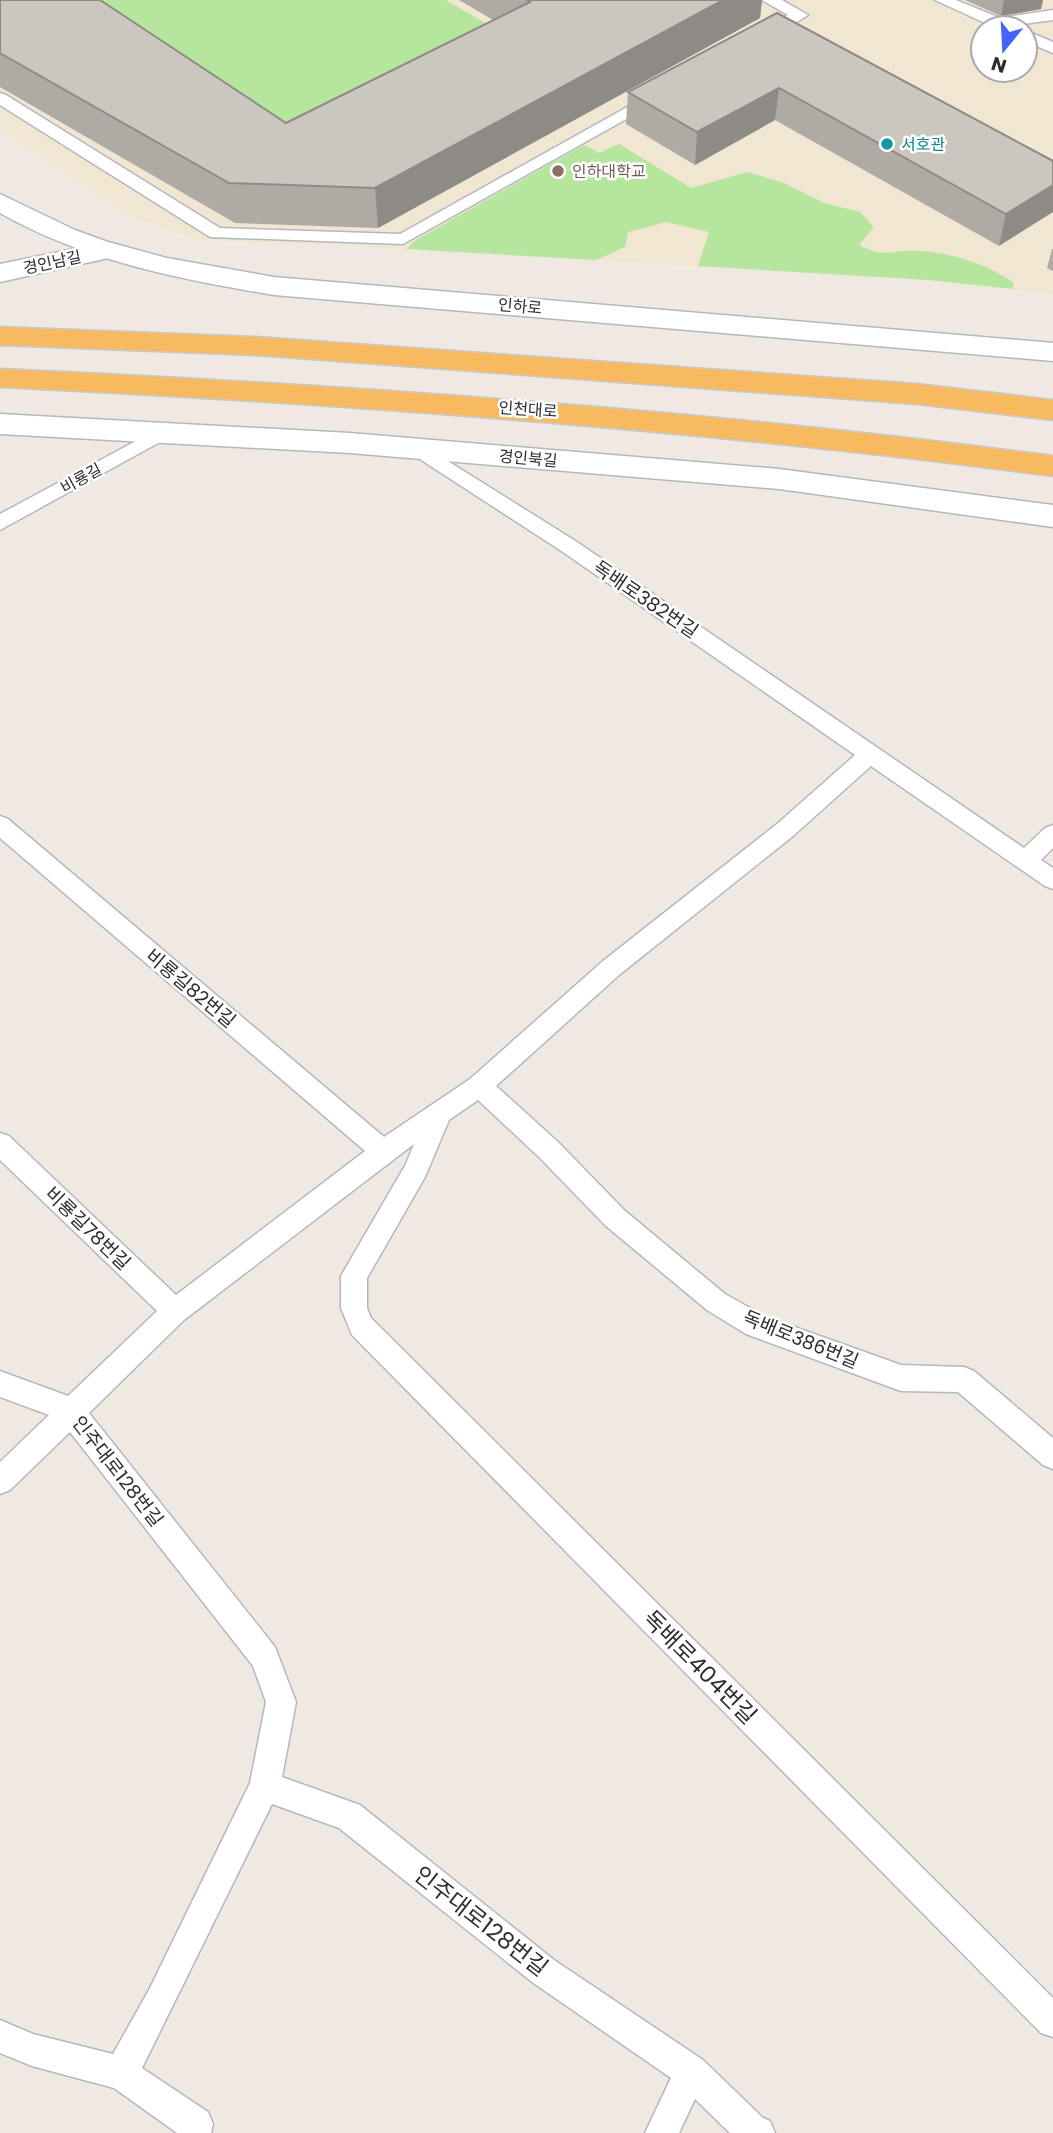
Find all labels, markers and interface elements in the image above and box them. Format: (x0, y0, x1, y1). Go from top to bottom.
north arrow (969, 14, 1039, 84)
text: N (988, 50, 1010, 80)
place label: 서호관 (901, 133, 945, 156)
marker: 서호관 (879, 136, 895, 152)
place label: 인하대학교 (572, 160, 646, 183)
marker: 인하대학교 (550, 163, 566, 179)
street label: 경인남길 (21, 245, 83, 280)
street label: 인하로 (497, 293, 543, 320)
street label: 인천대로 (498, 396, 558, 423)
street label: 경인북길 (498, 444, 558, 473)
street label: 비룡길 (56, 458, 106, 499)
street label: 독배로382번길 (588, 554, 704, 645)
street label: 비룡길82번길 (140, 943, 242, 1034)
street label: 비룡길78번길 (39, 1181, 137, 1276)
street label: 독배로386번길 (739, 1304, 863, 1375)
street label: 인주대로128번길 (66, 1410, 169, 1532)
street label: 독배로404번길 (636, 1603, 764, 1731)
street label: 인주대로128번길 (407, 1859, 555, 1983)

